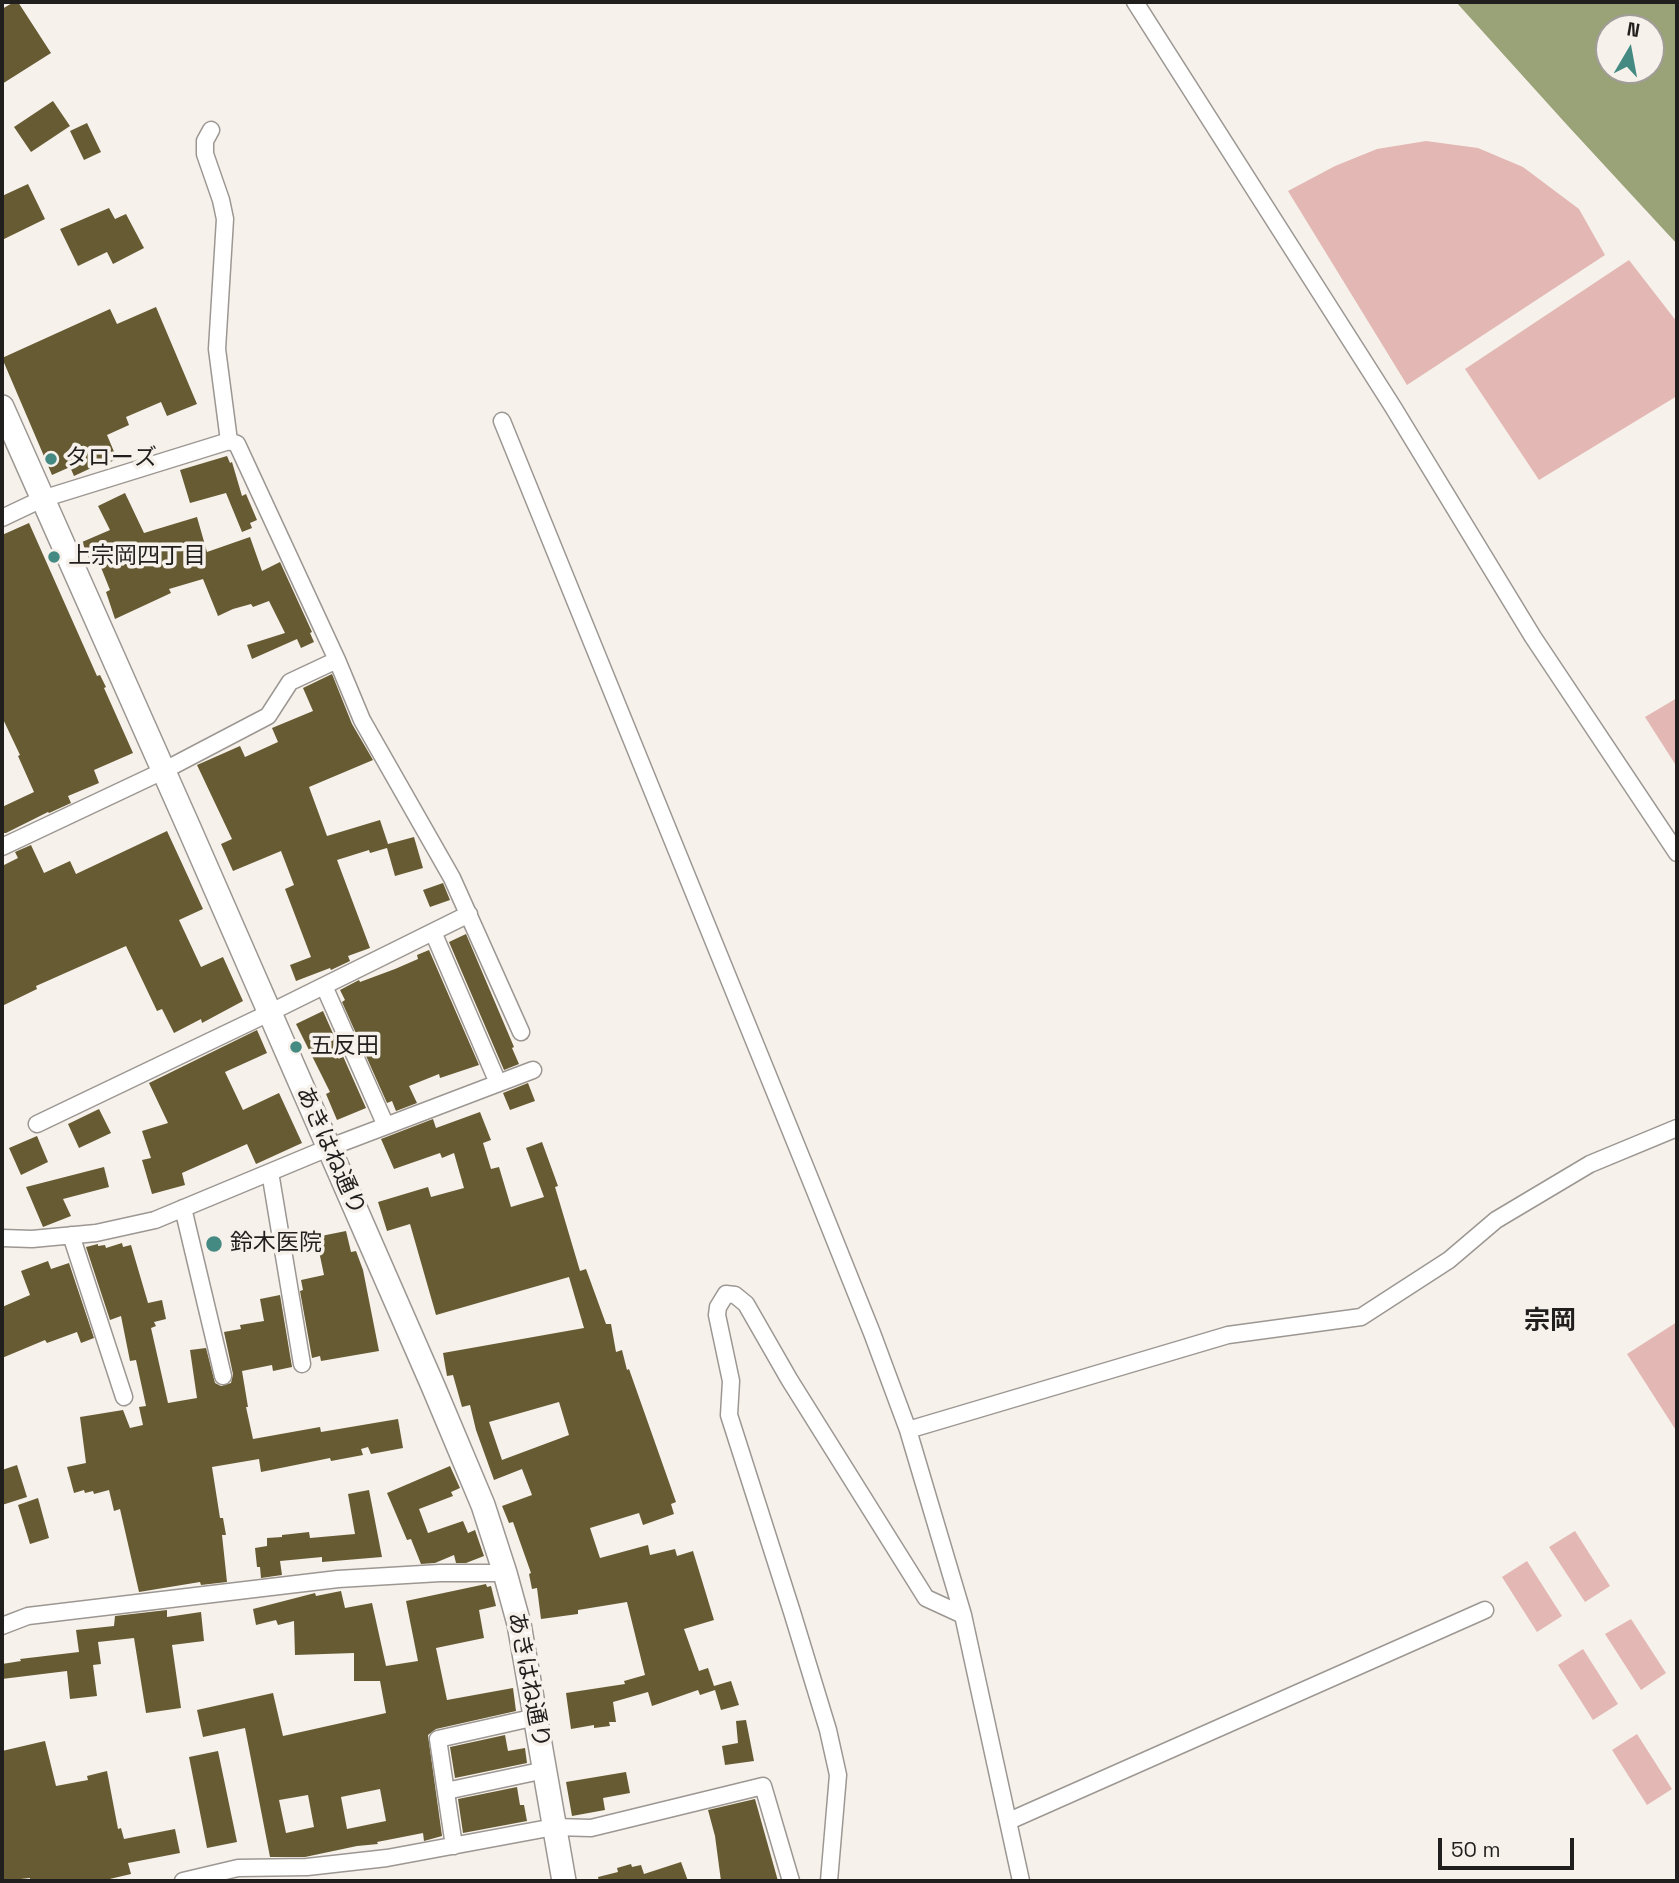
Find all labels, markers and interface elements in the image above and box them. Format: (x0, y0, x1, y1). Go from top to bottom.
north arrow (1595, 14, 1665, 84)
text: N (1625, 16, 1642, 43)
place label: タローズ (65, 445, 157, 473)
marker: タローズ (43, 451, 59, 467)
place label: 上宗岡四丁目 (68, 543, 206, 571)
marker: 上宗岡四丁目 (46, 549, 62, 565)
place label: 五反田 (310, 1033, 379, 1061)
marker: 五反田 (288, 1039, 304, 1055)
street label: あきはね通り (289, 1082, 371, 1220)
place label: 鈴木医院 (230, 1230, 322, 1258)
marker: 鈴木医院 (204, 1234, 224, 1254)
district label: 宗岡 (1524, 1306, 1576, 1338)
street label: あきはね通り (501, 1610, 555, 1750)
scale bar (1441, 1824, 1578, 1868)
text: 50 m (1451, 1836, 1501, 1863)

